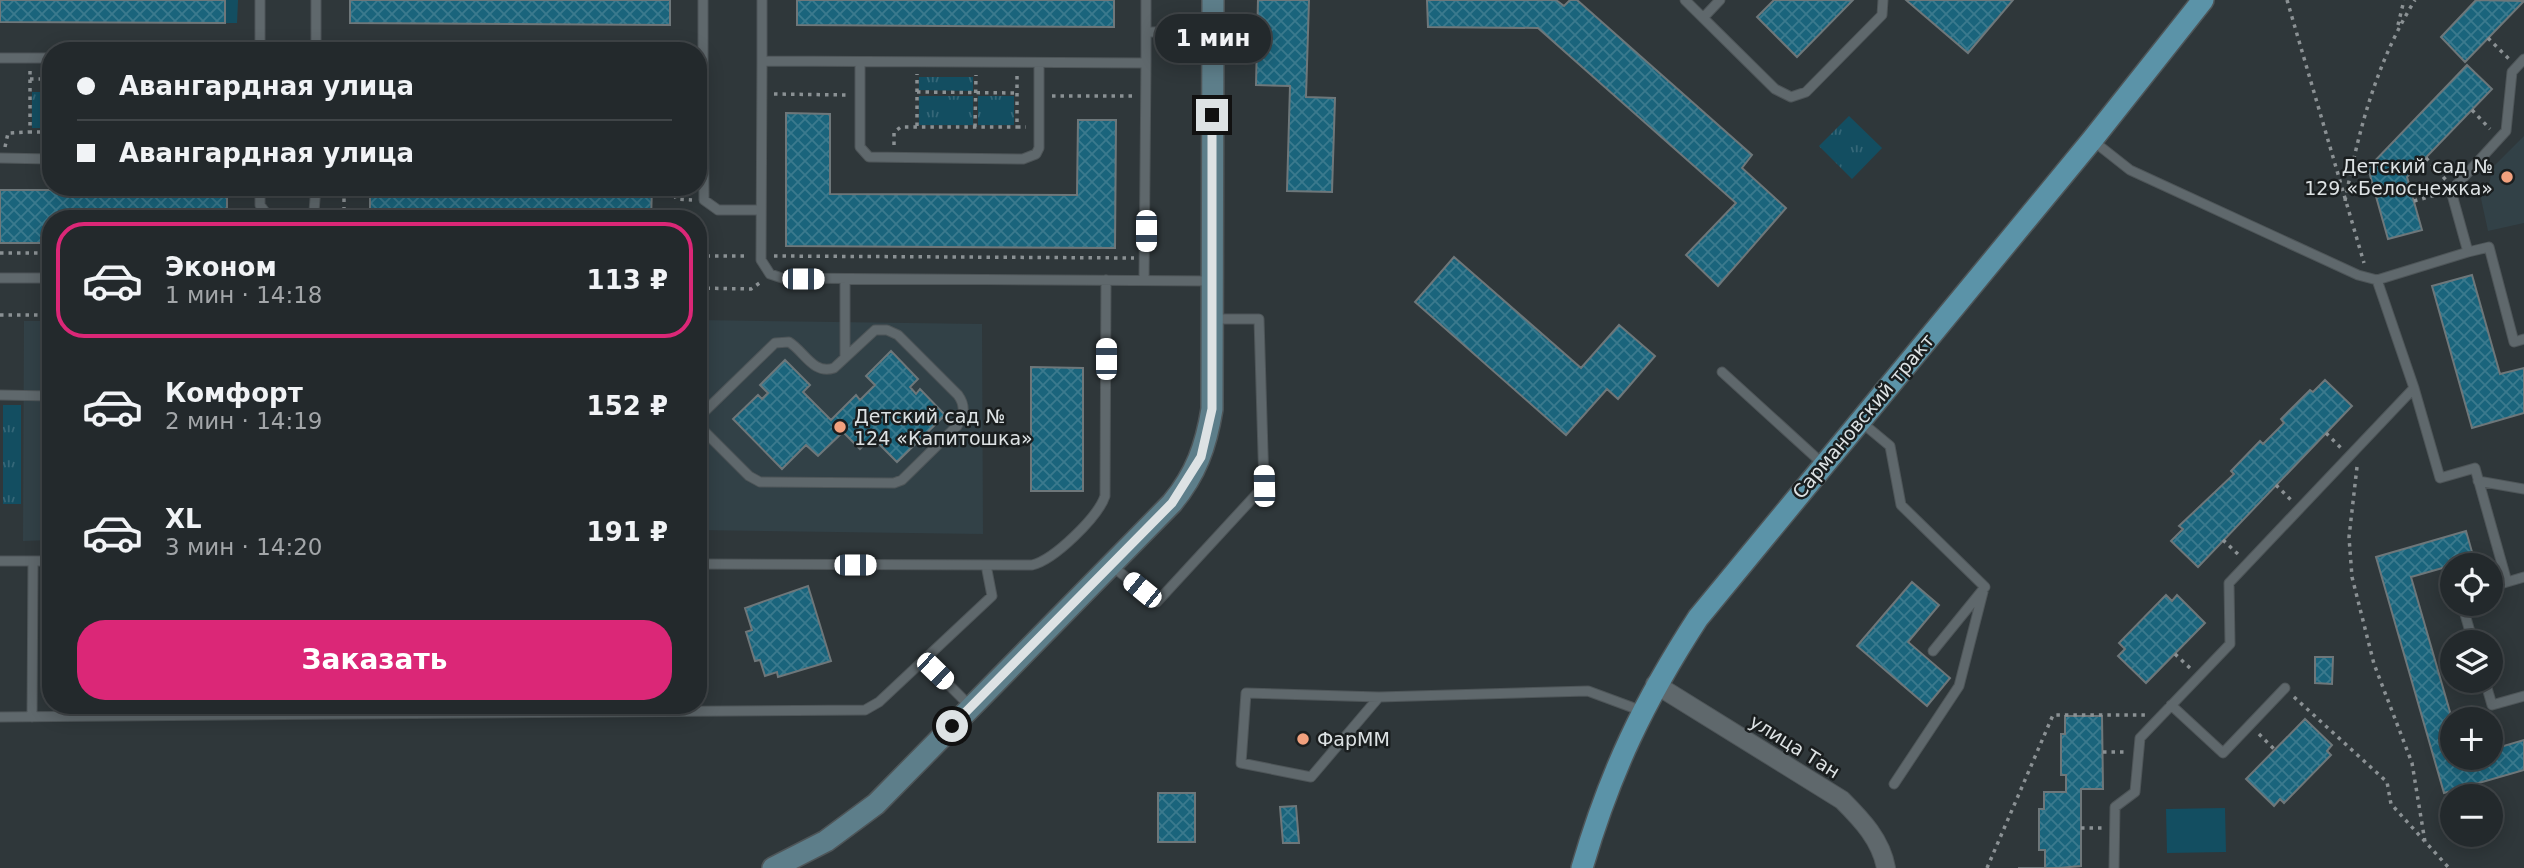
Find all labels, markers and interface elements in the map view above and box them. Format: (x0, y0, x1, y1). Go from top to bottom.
callout: 1 мин (1154, 13, 1270, 62)
text: 1 мин (1176, 25, 1250, 51)
text: Авангардная улица (119, 71, 414, 101)
route end (1196, 99, 1228, 131)
text: Авангардная улица (119, 138, 414, 168)
place label: Детский сад № 129 «Белоснежка» (2304, 155, 2493, 199)
marker: Детский сад № 129 «Белоснежка» (2499, 169, 2515, 185)
car (1136, 210, 1157, 252)
icon: car (81, 249, 144, 312)
text: Эконом (165, 252, 277, 282)
text: 113 ₽ (587, 265, 668, 295)
car (783, 269, 825, 290)
text: 1 мин · 14:18 (165, 282, 323, 308)
street label: Сармановский тракт (1788, 329, 1938, 503)
car (1096, 338, 1117, 380)
icon: car (81, 375, 144, 438)
text: Комфорт (165, 378, 303, 408)
text: 152 ₽ (587, 391, 668, 421)
place label: Детский сад № 124 «Капитошка» (854, 405, 1033, 449)
text: 2 мин · 14:19 (165, 408, 323, 434)
marker: Детский сад № 124 «Капитошка» (832, 419, 848, 435)
car (1254, 465, 1275, 507)
icon: car (81, 501, 144, 564)
text: XL (165, 504, 202, 534)
text: 191 ₽ (587, 517, 668, 547)
text: 3 мин · 14:20 (165, 534, 323, 560)
map controls (2440, 553, 2503, 847)
button: locate (2440, 553, 2503, 616)
car (835, 555, 877, 576)
car (1120, 569, 1165, 611)
button: Заказать (77, 620, 672, 700)
button: layers (2440, 630, 2503, 693)
car (913, 649, 958, 693)
button: + (2440, 707, 2503, 770)
route start (936, 710, 968, 742)
street label: улица Тан (1746, 710, 1844, 782)
place label: ФарММ (1317, 728, 1390, 750)
marker: ФарММ (1295, 731, 1311, 747)
button: − (2440, 784, 2503, 847)

